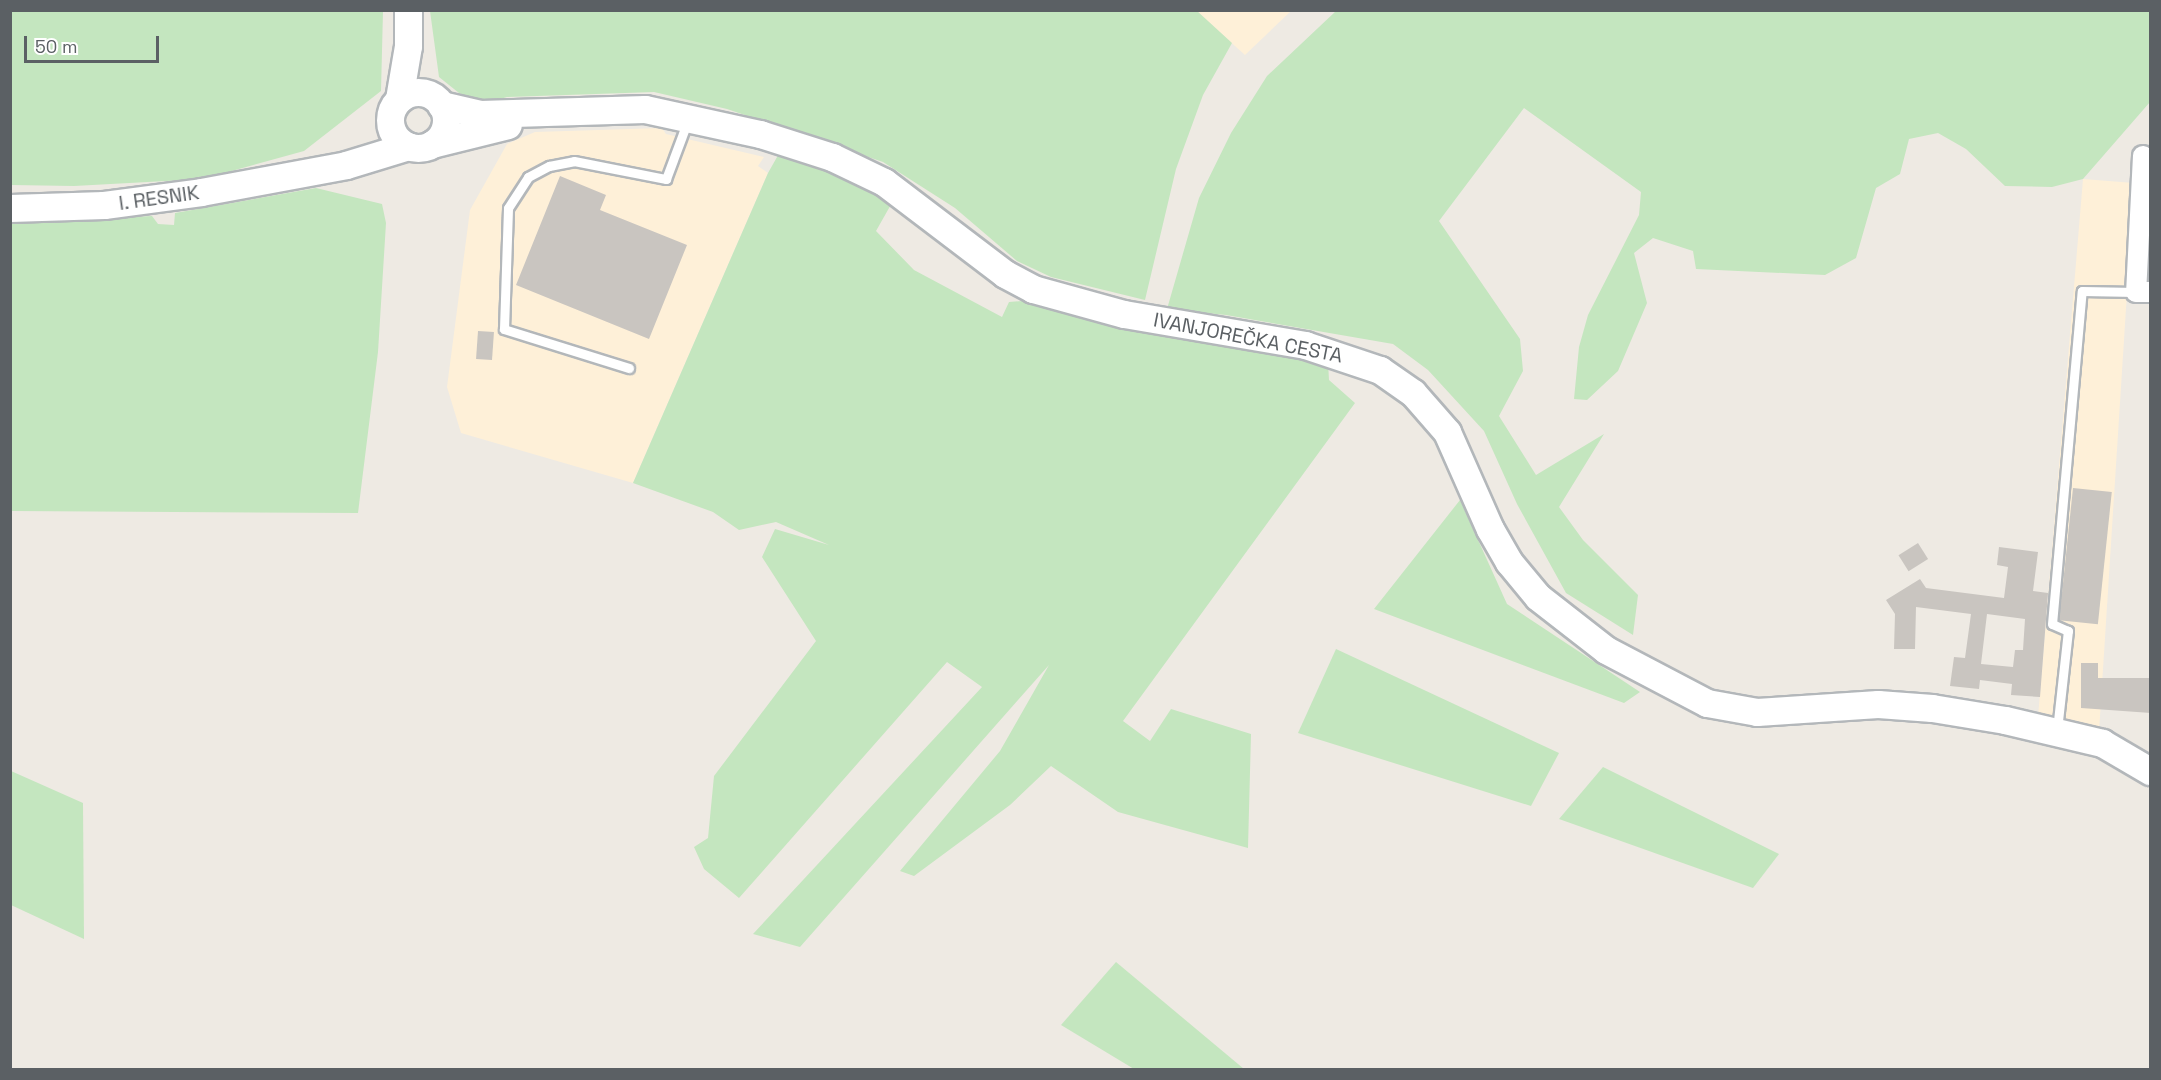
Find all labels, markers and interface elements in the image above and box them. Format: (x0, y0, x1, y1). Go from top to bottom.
scale bar (27, 24, 162, 62)
text: 50 m (35, 35, 77, 58)
street label: I. RESNIK (117, 180, 201, 216)
street label: IVANJOREČKA CESTA (1151, 308, 1345, 368)

